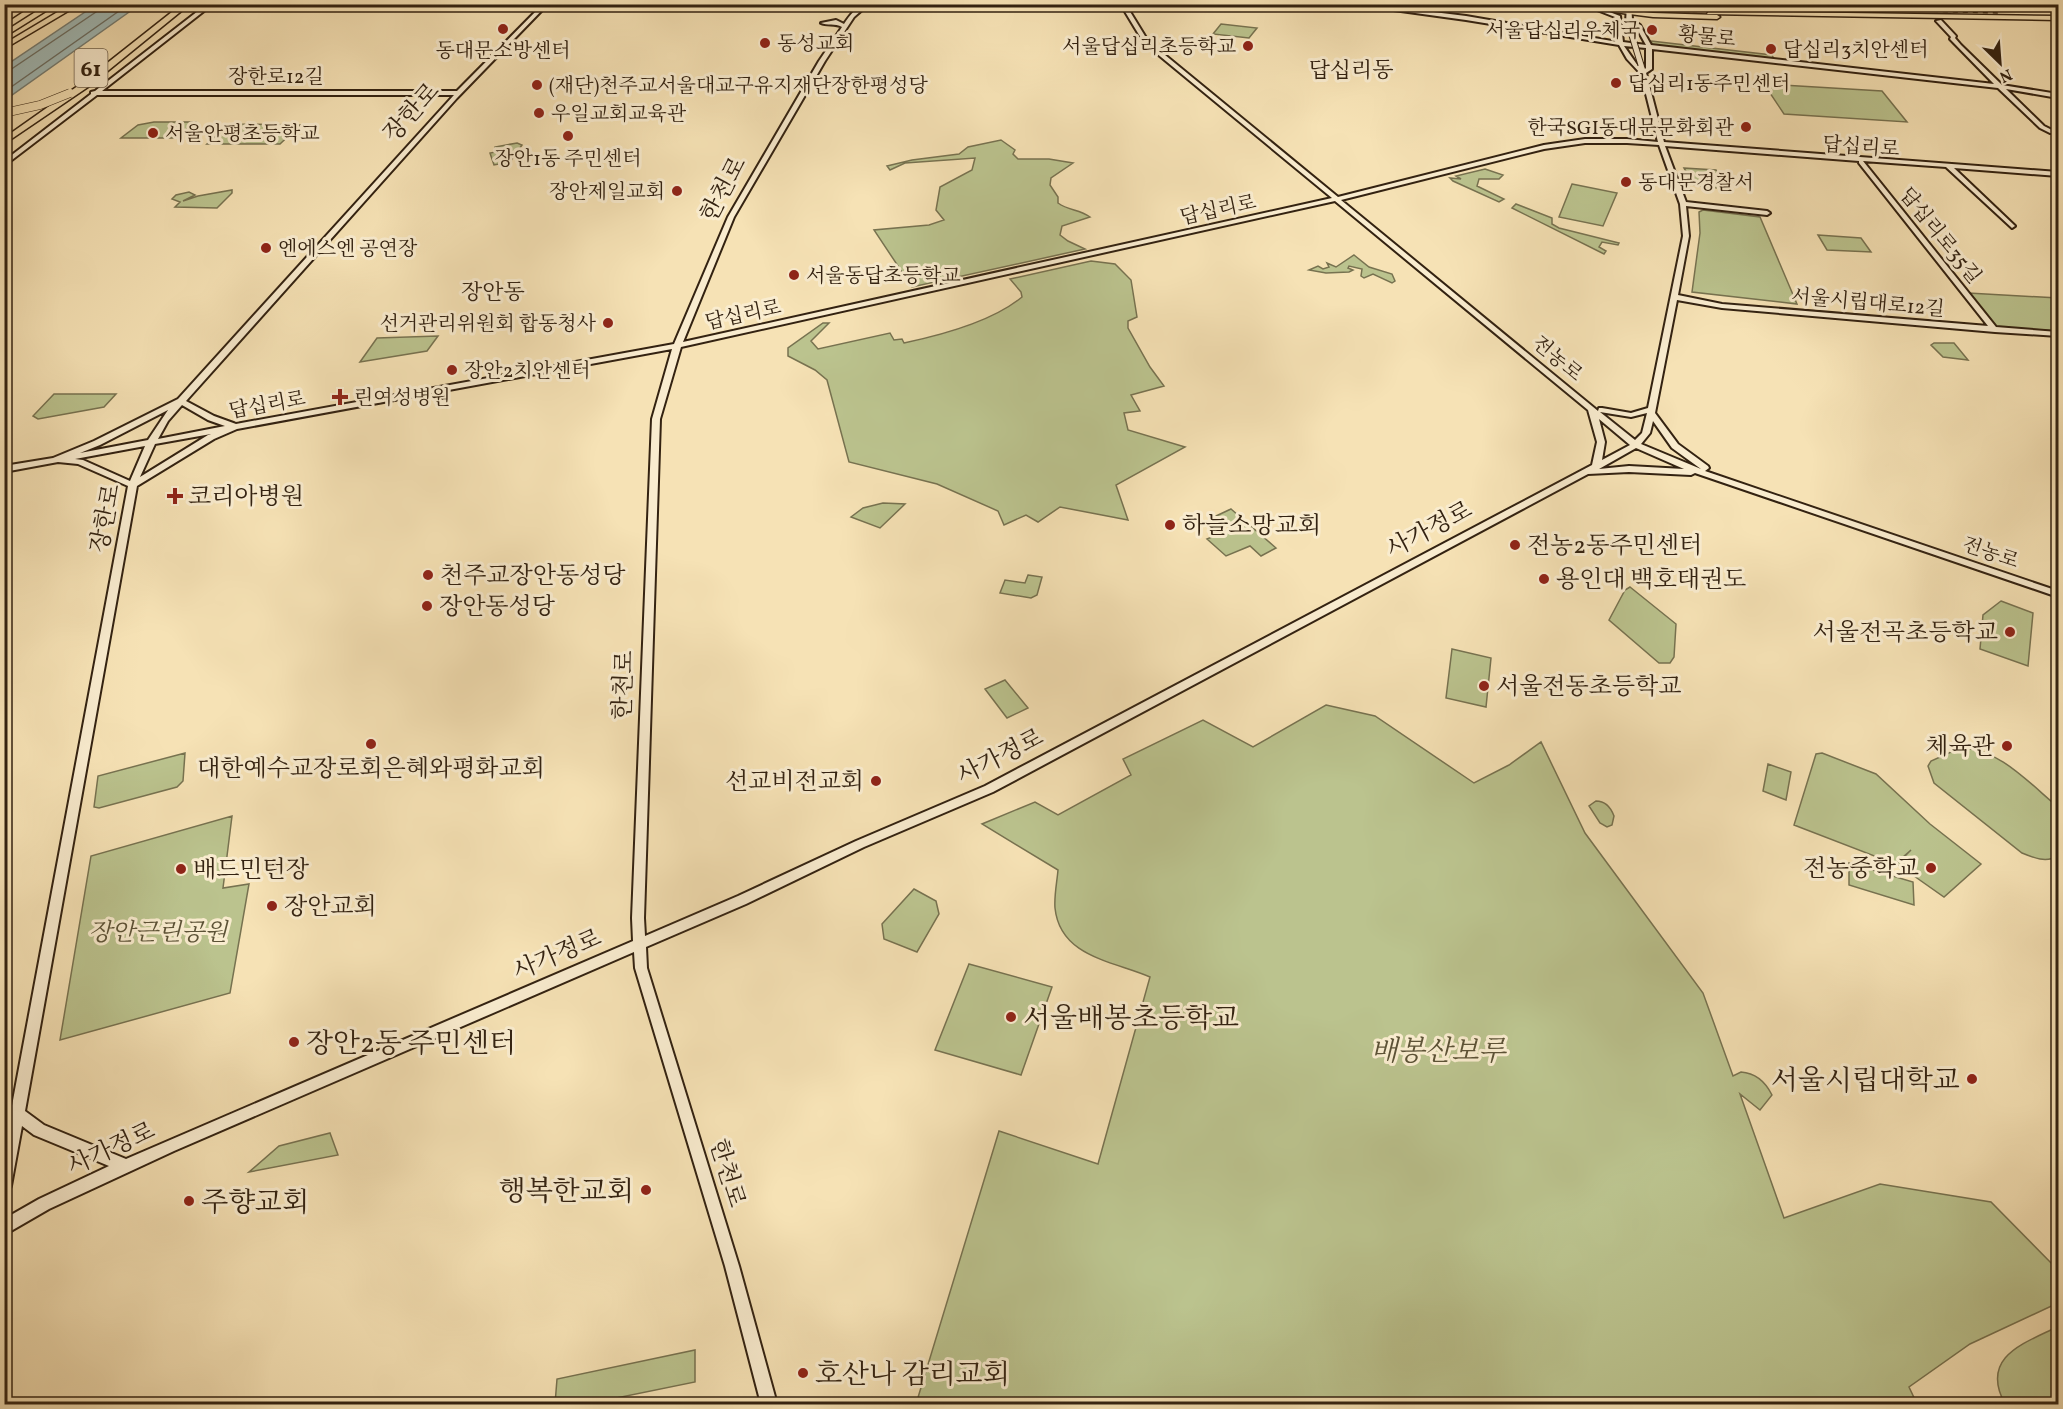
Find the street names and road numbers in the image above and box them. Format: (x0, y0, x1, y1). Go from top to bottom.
street label: 황물로 (1677, 21, 1737, 55)
road number: 61 (74, 49, 107, 87)
street label: 장한로12길 (228, 64, 324, 92)
street label: 장한로 (377, 76, 448, 151)
street label: 답십리로 (1821, 131, 1900, 165)
street label: 한천로 (693, 151, 756, 229)
street label: 답십리로35길 (1892, 182, 1987, 290)
street label: 답십리로 (1178, 189, 1259, 233)
street label: 서울시립대로12길 (1790, 283, 1946, 325)
street label: 답십리로 (703, 294, 784, 338)
street label: 전농로 (1526, 330, 1588, 389)
street label: 답십리로 (227, 385, 308, 426)
street label: 장한로 (84, 481, 130, 556)
street label: 사가정로 (1381, 494, 1479, 568)
street label: 전농로 (1958, 531, 2022, 577)
street label: 한천로 (607, 650, 643, 720)
street label: 사가정로 (952, 722, 1050, 794)
street label: 사가정로 (508, 922, 607, 990)
street label: 사가정로 (63, 1115, 161, 1185)
street label: 한천로 (700, 1135, 753, 1212)

